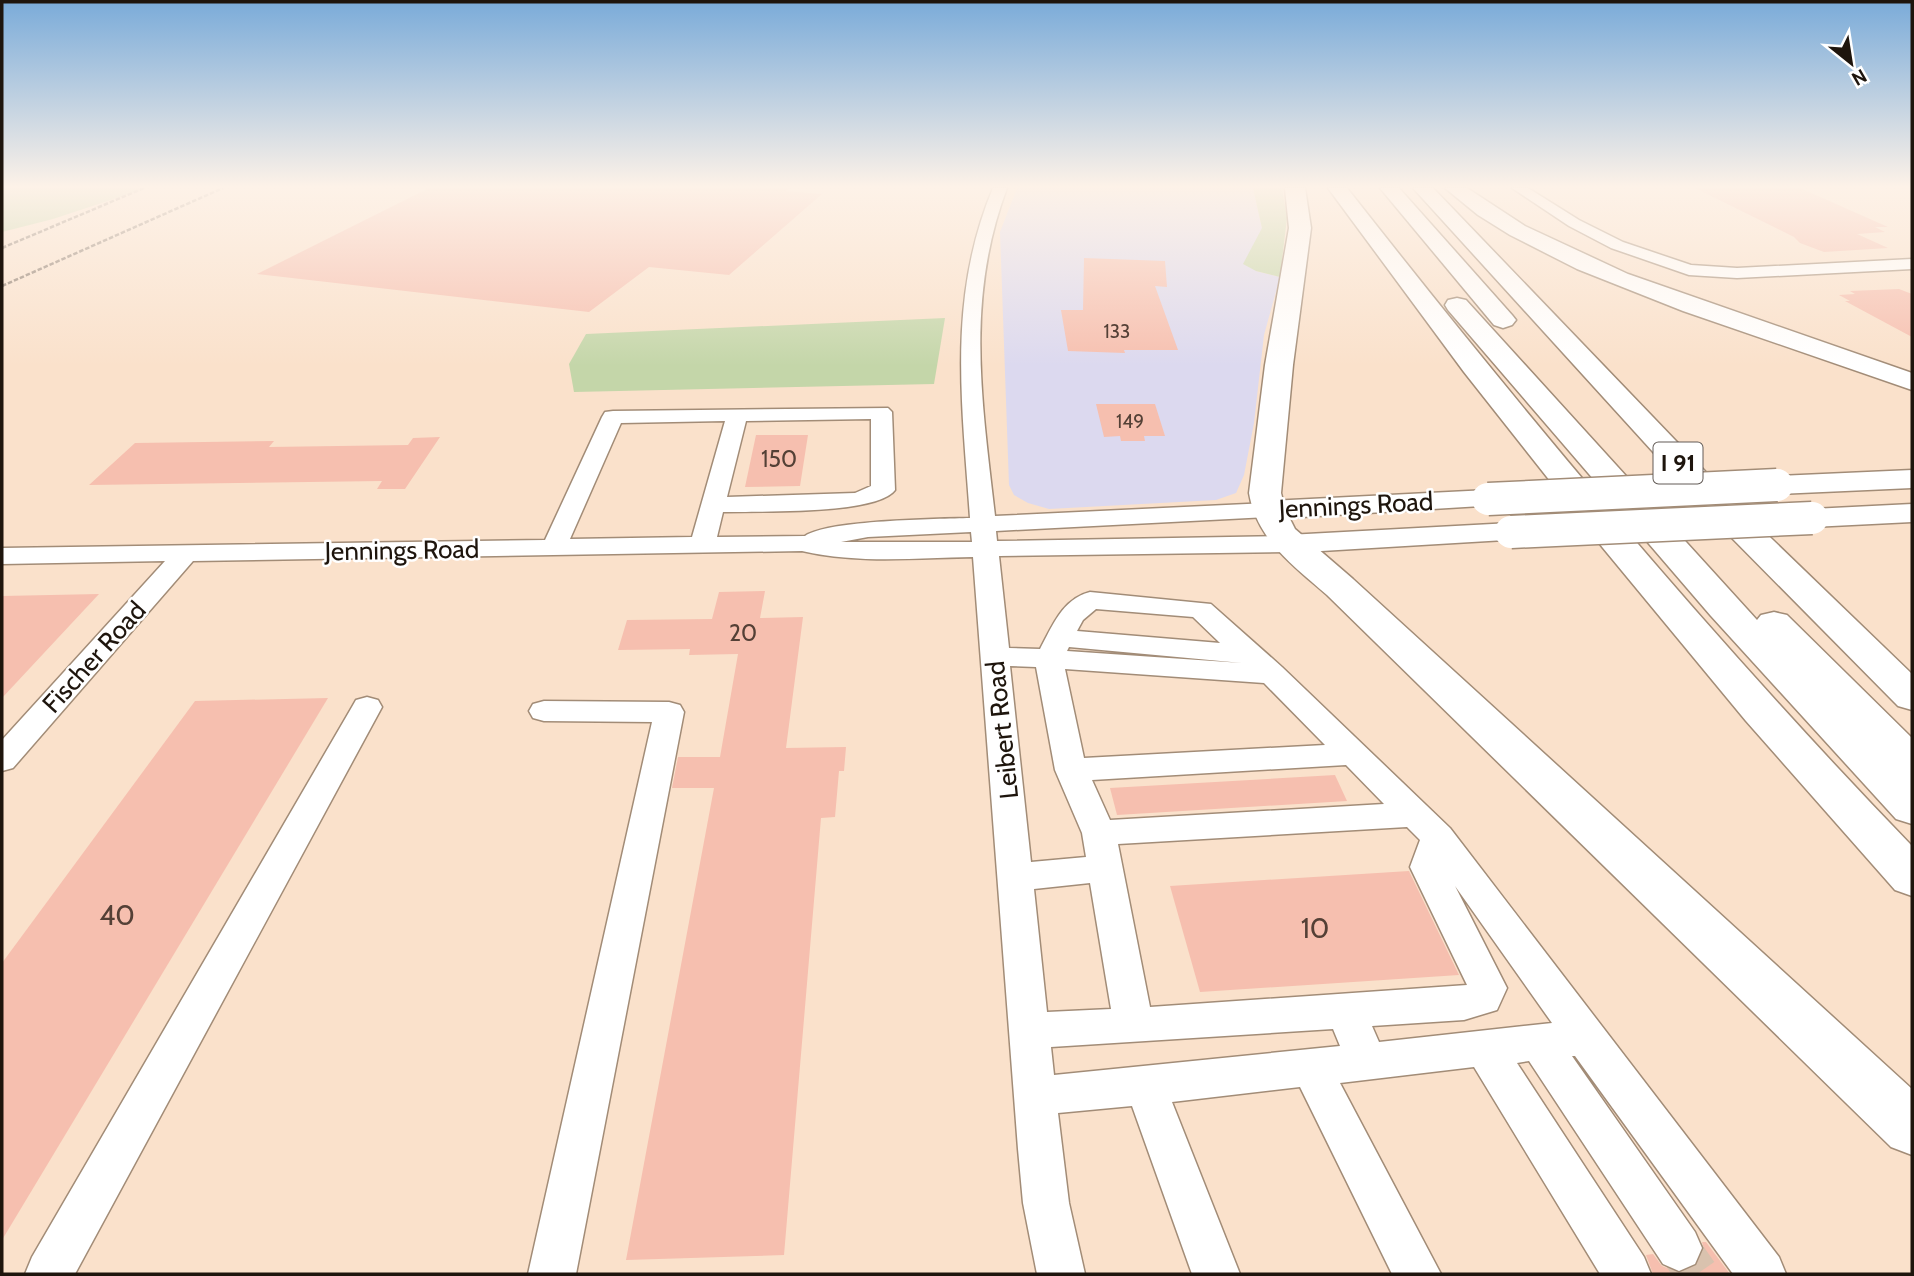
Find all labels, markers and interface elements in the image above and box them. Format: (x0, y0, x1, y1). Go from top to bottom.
north arrow (1816, 28, 1886, 98)
text: N (1848, 64, 1871, 91)
house number: 133 (1104, 320, 1130, 343)
house number: 149 (1116, 410, 1144, 433)
road number: I 91 (1654, 442, 1702, 484)
house number: 150 (761, 445, 797, 473)
street label: Jennings Road (1277, 485, 1434, 525)
street label: Jennings Road (323, 533, 480, 567)
street label: Fischer Road (35, 595, 153, 719)
house number: 20 (729, 619, 757, 647)
street label: Leibert Road (979, 659, 1025, 801)
house number: 40 (99, 898, 135, 932)
house number: 10 (1301, 911, 1329, 945)

